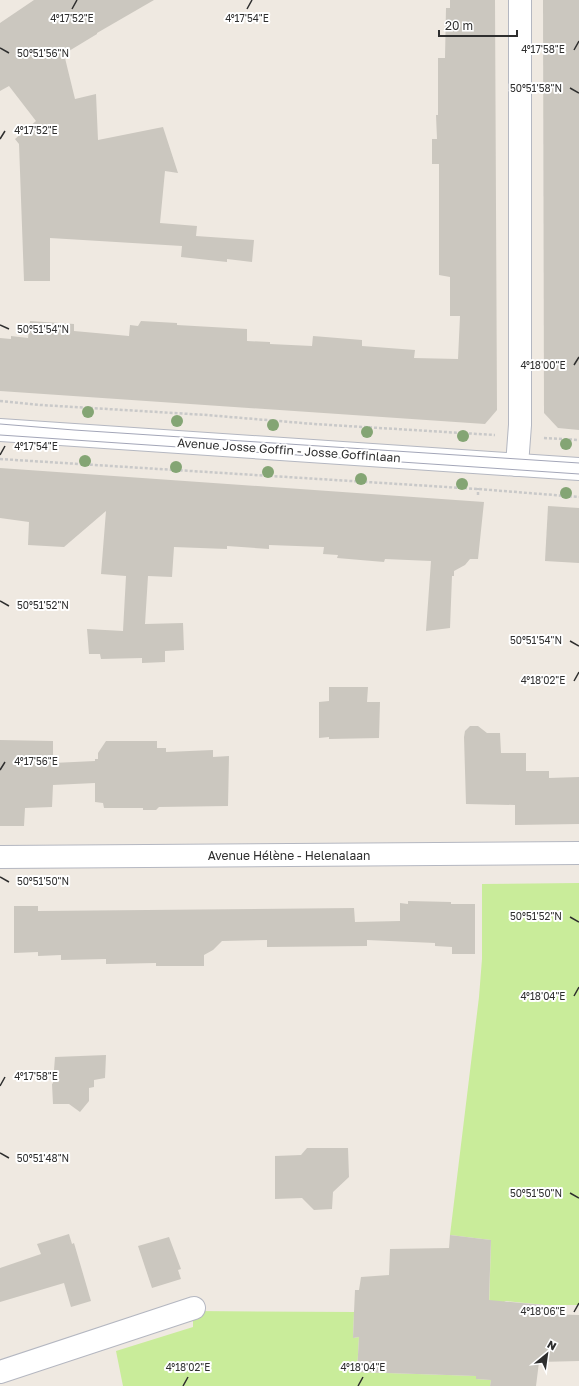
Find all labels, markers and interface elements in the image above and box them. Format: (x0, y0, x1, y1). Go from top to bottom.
text: 4°17'52"E (50, 12, 94, 24)
text: 4°17'54"E (225, 12, 269, 24)
scale bar (439, 12, 517, 38)
text: 20 m (445, 18, 473, 33)
text: 4°17'58"E (521, 43, 565, 55)
text: 50°51'56"N (17, 47, 69, 59)
text: 50°51'58"N (510, 82, 562, 94)
text: 4°17'52"E (14, 124, 58, 136)
text: 50°51'54"N (17, 323, 69, 335)
text: 4°18'00"E (520, 359, 566, 371)
street label: Avenue Josse Goffin - Josse Goffinlaan (177, 435, 401, 465)
text: 4°17'54"E (14, 440, 58, 452)
text: 50°51'52"N (17, 599, 69, 611)
text: 50°51'54"N (510, 634, 562, 646)
text: 4°18'02"E (521, 674, 565, 686)
text: 4°17'56"E (14, 755, 58, 767)
street label: Avenue Hélène - Helenalaan (208, 848, 370, 863)
text: 50°51'50"N (17, 875, 69, 887)
text: 50°51'52"N (510, 910, 562, 922)
text: 4°18'04"E (521, 990, 565, 1002)
text: 4°17'58"E (14, 1070, 58, 1082)
text: 50°51'48"N (17, 1152, 69, 1164)
text: 50°51'50"N (510, 1187, 562, 1199)
text: 4°18'06"E (521, 1305, 565, 1317)
north arrow (527, 1334, 567, 1374)
text: N (545, 1337, 559, 1353)
text: 4°18'02"E (166, 1361, 210, 1373)
text: 4°18'04"E (341, 1361, 385, 1373)

